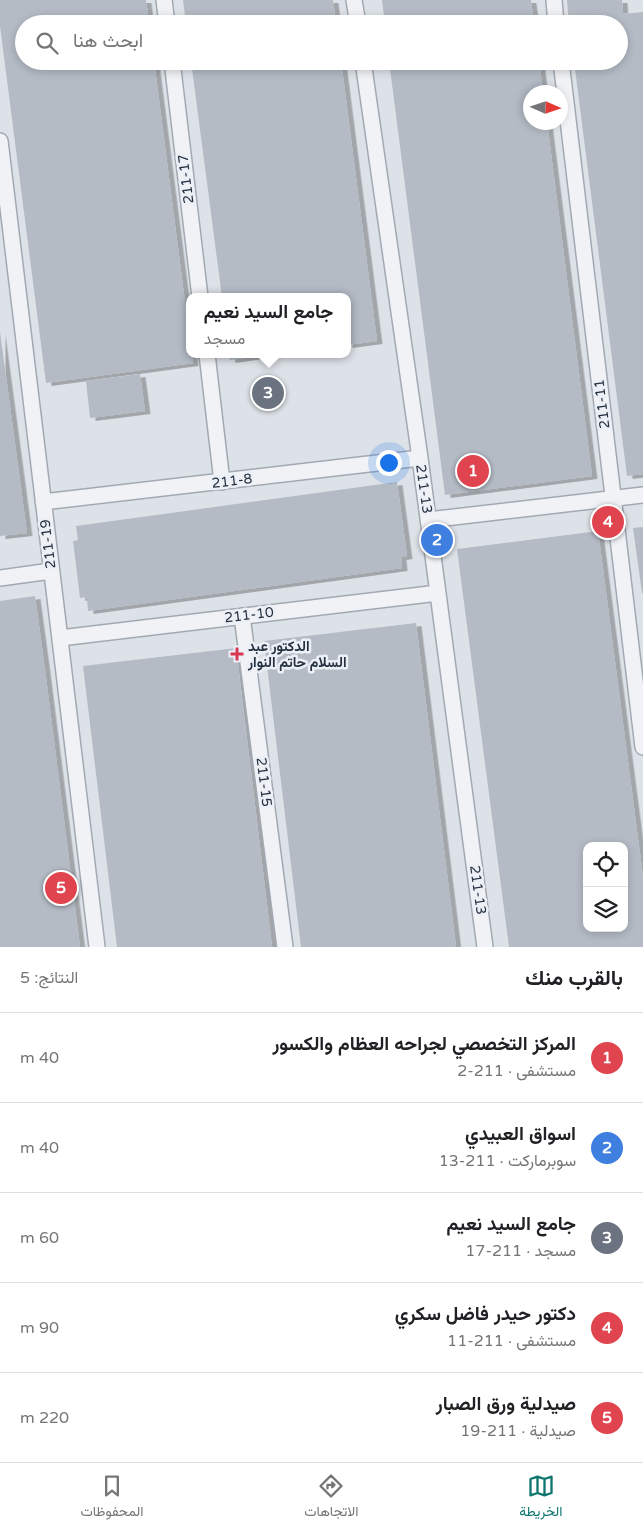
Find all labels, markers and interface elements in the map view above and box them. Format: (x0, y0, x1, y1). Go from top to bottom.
search box (15, 15, 628, 70)
icon: search (33, 29, 61, 57)
text: ابحث هنا (73, 30, 143, 52)
north arrow (523, 85, 568, 130)
street label: 211-17 (175, 153, 197, 205)
popup (186, 293, 351, 358)
text: جامع السید نعیم (204, 301, 333, 323)
text: مسجد (204, 329, 245, 349)
pin: 3 (252, 374, 284, 412)
street label: 211-11 (591, 378, 613, 430)
your location (376, 450, 402, 476)
pin: 1 (457, 452, 489, 490)
street label: 211-13 (412, 463, 436, 515)
street label: 211-8 (211, 470, 254, 492)
pin: 4 (592, 503, 624, 541)
street label: 211-19 (37, 518, 59, 570)
pin: 2 (421, 521, 453, 559)
street label: 211-10 (223, 604, 275, 626)
place label: الدكتور عبد السلام حاتم النوار (247, 638, 347, 671)
marker: الدكتور عبد السلام حاتم النوار (230, 647, 244, 661)
street label: 211-15 (253, 756, 275, 808)
map controls (583, 842, 628, 932)
button: locate (583, 842, 628, 887)
street label: 211-13 (466, 864, 490, 916)
pin: 5 (45, 869, 77, 907)
button: layers (583, 887, 628, 932)
text: بالقرب منك (525, 966, 623, 991)
text: النتائج: 5 (20, 968, 78, 988)
text: المركز التخصصي لجراحه العظام والكسور (272, 1033, 576, 1055)
text: 40 m (20, 1048, 59, 1068)
text: 1 (602, 1048, 612, 1068)
text: مستشفى · 211-2 (457, 1061, 576, 1081)
text: اسواق العبيدي (465, 1123, 576, 1145)
text: 40 m (20, 1138, 59, 1158)
text: 2 (602, 1138, 612, 1158)
text: سوبرماركت · 211-13 (439, 1151, 576, 1171)
text: جامع السید نعیم (447, 1213, 576, 1235)
text: 60 m (20, 1228, 59, 1248)
text: 3 (602, 1228, 612, 1248)
text: مسجد · 211-17 (465, 1241, 576, 1261)
text: دكتور حيدر فاضل سكري (395, 1303, 576, 1325)
text: 90 m (20, 1318, 59, 1338)
text: 4 (602, 1318, 612, 1338)
text: مستشفى · 211-11 (447, 1331, 576, 1351)
text: صيدلية ورق الصبار (436, 1393, 576, 1415)
text: 220 m (20, 1408, 69, 1428)
text: 5 (602, 1408, 612, 1428)
text: صيدلية · 211-19 (460, 1421, 576, 1441)
tab: المحفوظات (80, 1472, 143, 1524)
tab: الاتجاهات (304, 1472, 359, 1524)
tab: الخريطة (519, 1472, 563, 1524)

